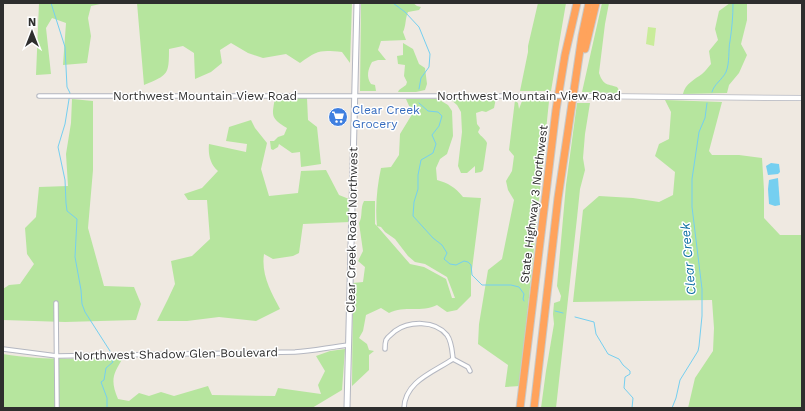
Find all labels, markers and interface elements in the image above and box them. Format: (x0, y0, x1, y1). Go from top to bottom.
north arrow (12, 12, 52, 52)
text: N (28, 16, 36, 29)
street label: Northwest Mountain View Road (113, 89, 297, 103)
street label: Northwest Mountain View Road (437, 89, 621, 103)
place label: Clear Creek Grocery (352, 103, 420, 131)
supermarket icon: Clear Creek Grocery (327, 106, 349, 128)
street label: State Highway 3 Northwest (517, 124, 551, 284)
street label: Clear Creek Road Northwest (344, 147, 360, 313)
water label: Clear Creek (677, 221, 699, 296)
street label: Northwest Shadow Glen Boulevard (74, 345, 278, 363)

